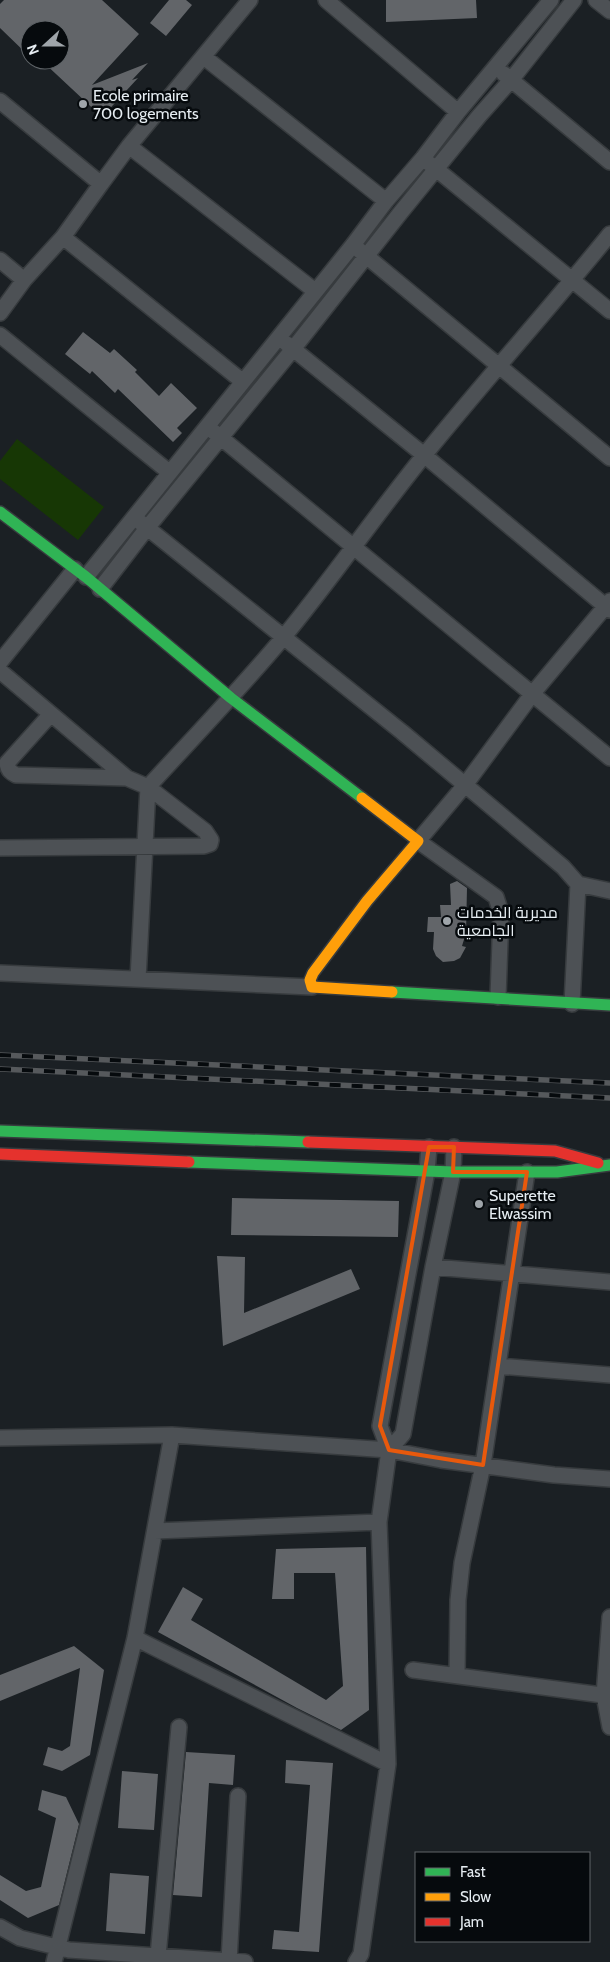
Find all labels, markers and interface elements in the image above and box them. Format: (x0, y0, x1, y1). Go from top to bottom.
north arrow (20, 20, 70, 70)
text: N (23, 42, 43, 58)
place label: Ecole primaire 700 logements (93, 86, 199, 123)
marker: Ecole primaire 700 logements (77, 98, 89, 110)
place label: مديرية الخدمات الجامعية (457, 903, 558, 940)
marker: مديرية الخدمات الجامعية (441, 915, 453, 927)
place label: Superette Elwassim (489, 1186, 556, 1223)
marker: Superette Elwassim (473, 1198, 485, 1210)
legend (415, 1852, 590, 1942)
text: Fast (460, 1863, 485, 1881)
text: Slow (460, 1888, 491, 1906)
text: Jam (459, 1913, 484, 1931)

